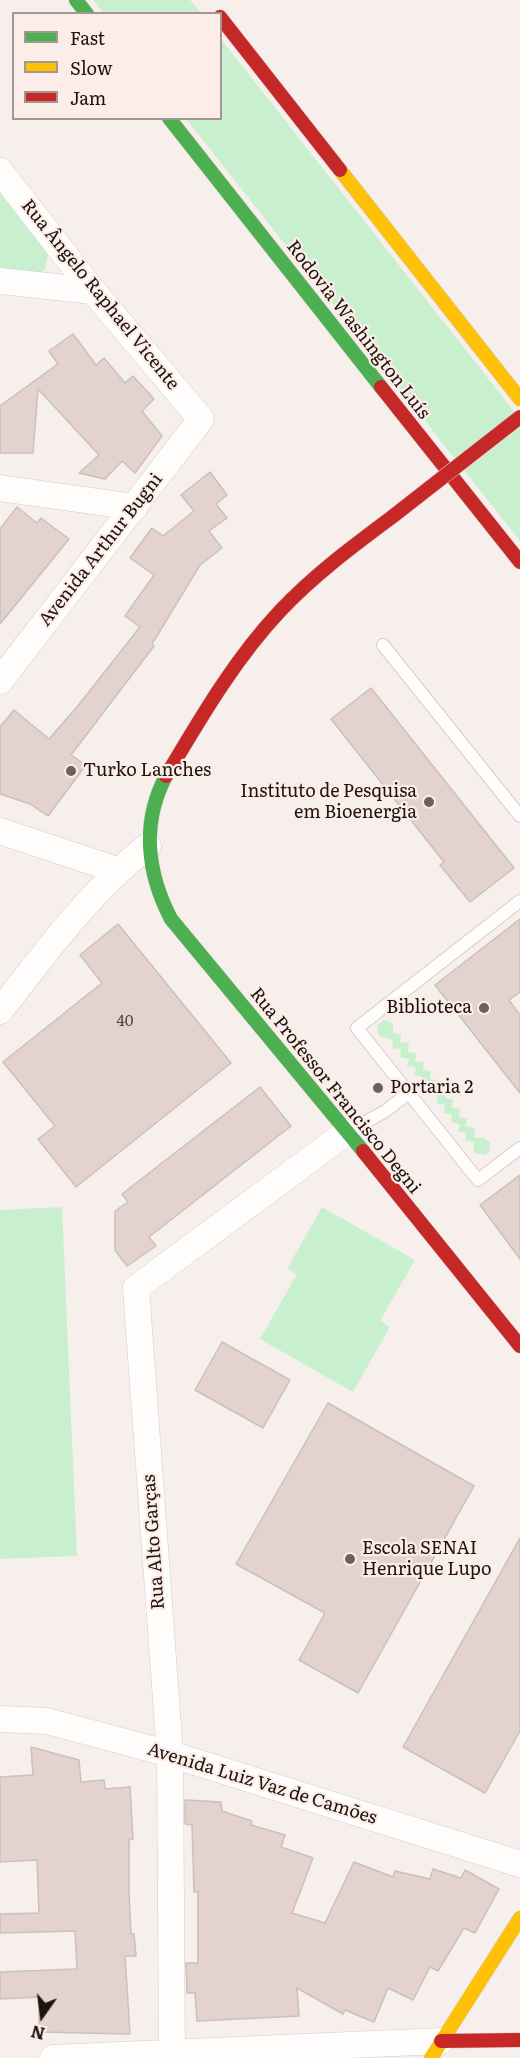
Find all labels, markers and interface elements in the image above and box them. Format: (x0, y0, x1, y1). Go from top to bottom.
legend (12, 12, 222, 120)
text: Fast (70, 24, 105, 51)
text: Slow (70, 54, 112, 81)
text: Jam (70, 84, 106, 111)
street label: Rua Ângelo Raphael Vicente (16, 195, 184, 395)
street label: Rodovia Washington Luís (282, 236, 434, 424)
street label: Avenida Arthur Bugni (35, 469, 167, 631)
place label: Turko Lanches (83, 760, 211, 782)
marker: Turko Lanches (64, 764, 78, 778)
place label: Instituto de Pesquisa em Bioenergia (240, 781, 417, 824)
marker: Instituto de Pesquisa em Bioenergia (422, 795, 436, 809)
street label: Rua Professor Francisco Degni (245, 984, 425, 1198)
place label: Biblioteca (386, 997, 472, 1019)
marker: Biblioteca (477, 1001, 491, 1015)
house number: 40 (117, 1013, 133, 1031)
place label: Portaria 2 (390, 1077, 473, 1099)
marker: Portaria 2 (371, 1081, 385, 1095)
street label: Rua Alto Garças (139, 1474, 169, 1610)
place label: Escola SENAI Henrique Lupo (362, 1538, 491, 1580)
marker: Escola SENAI Henrique Lupo (343, 1552, 357, 1566)
street label: Avenida Luiz Vaz de Camões (145, 1739, 379, 1829)
north arrow (12, 1986, 72, 2046)
text: N (28, 2020, 47, 2047)

